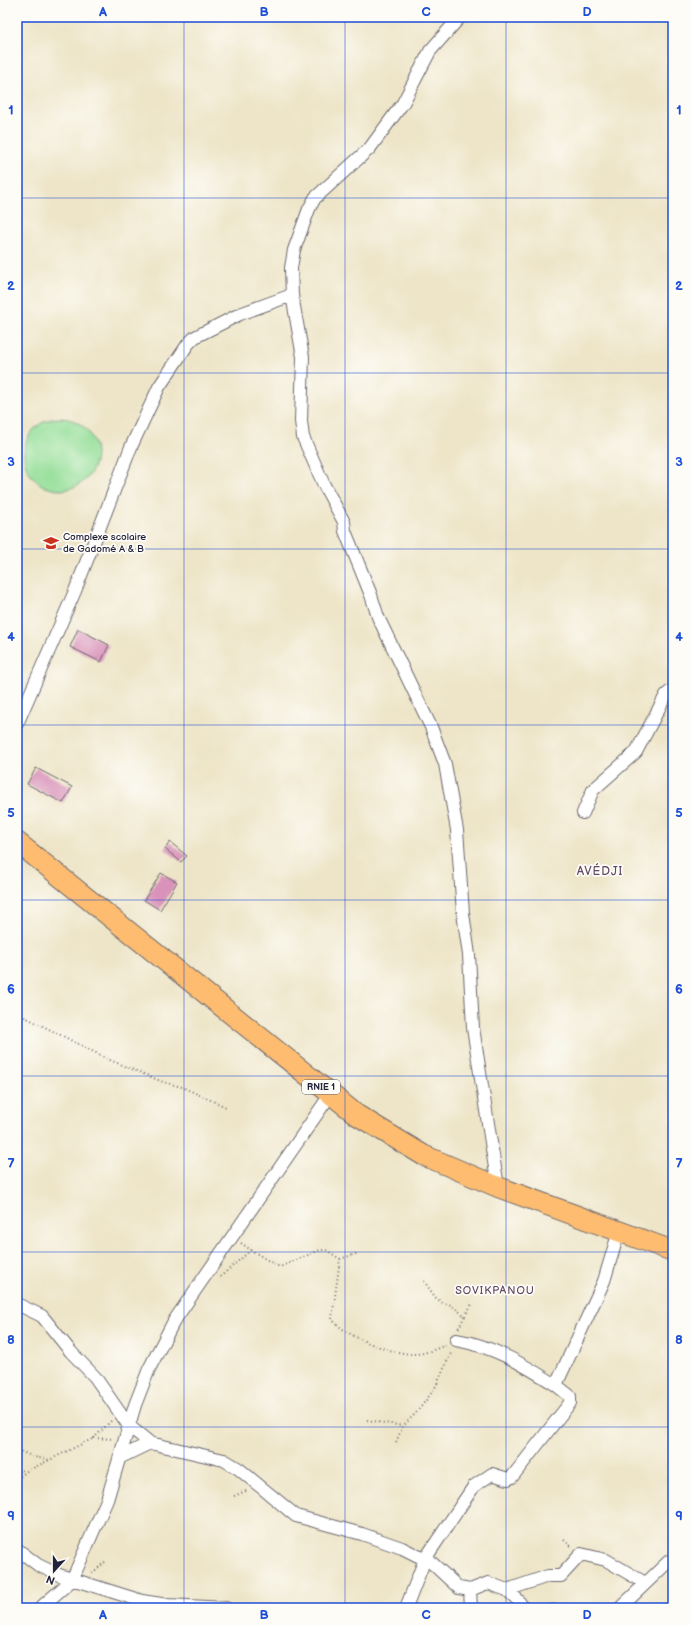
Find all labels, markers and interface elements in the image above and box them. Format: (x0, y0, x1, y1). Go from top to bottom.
text: A (98, 4, 107, 20)
text: B (259, 4, 269, 20)
text: C (421, 4, 431, 20)
text: D (582, 4, 592, 20)
text: 1 (8, 102, 14, 118)
text: 1 (676, 102, 682, 118)
text: 2 (7, 278, 15, 294)
text: 2 (675, 278, 683, 294)
text: 3 (7, 454, 15, 470)
text: 3 (675, 454, 683, 470)
place label: Complexe scolaire de Gadomé A & B (63, 531, 146, 555)
school or university icon: Complexe scolaire de Gadomé A & B (42, 534, 60, 552)
text: 4 (7, 629, 15, 645)
text: 4 (675, 629, 683, 645)
text: 5 (7, 805, 15, 821)
text: 5 (675, 805, 683, 821)
district label: AVÉDJI (577, 863, 623, 879)
text: 6 (7, 981, 15, 997)
text: 6 (675, 981, 683, 997)
road number: RNIE 1 (302, 1080, 340, 1094)
text: 7 (7, 1156, 15, 1172)
text: 7 (675, 1156, 683, 1172)
district label: SOVIKPANOU (455, 1284, 535, 1297)
text: 8 (7, 1332, 15, 1348)
text: 8 (675, 1332, 683, 1348)
text: 9 (7, 1508, 15, 1524)
text: 9 (675, 1508, 683, 1524)
north arrow (34, 1551, 74, 1591)
text: N (44, 1572, 57, 1587)
text: A (98, 1607, 107, 1623)
text: B (259, 1607, 269, 1623)
text: C (421, 1607, 431, 1623)
text: D (582, 1607, 592, 1623)

